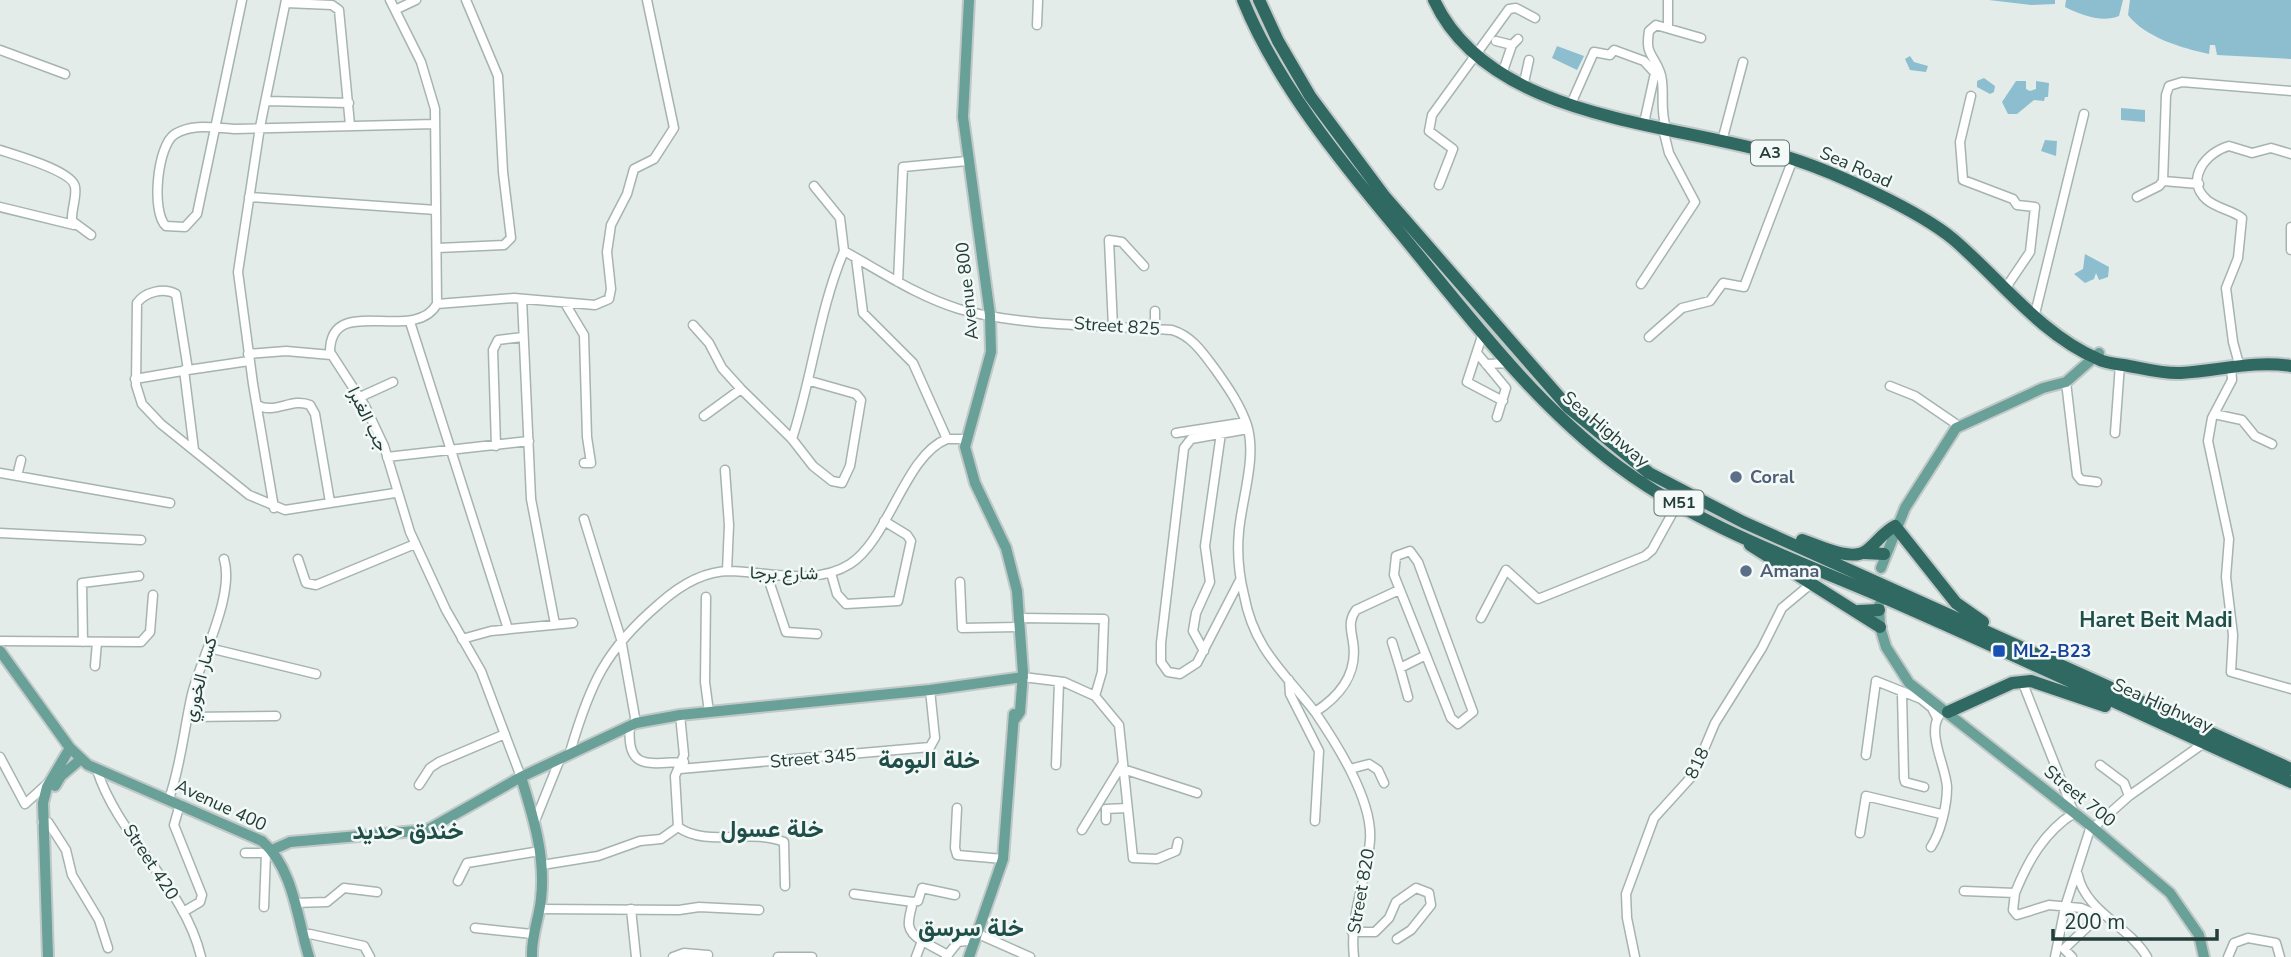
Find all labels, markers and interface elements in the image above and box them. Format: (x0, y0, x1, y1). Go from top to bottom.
road number: A3 (1751, 140, 1789, 166)
street label: Sea Road (1816, 140, 1896, 194)
street label: Avenue 800 (950, 241, 984, 341)
street label: Street 825 (1073, 311, 1161, 341)
street label: جب الغبرا (342, 383, 394, 455)
street label: Sea Highway (1557, 385, 1655, 473)
place label: Coral (1750, 465, 1795, 489)
marker: Coral (1728, 469, 1744, 485)
road number: M51 (1654, 490, 1704, 516)
place label: Amana (1760, 559, 1819, 583)
street label: شارع برجا (750, 560, 818, 586)
marker: Amana (1738, 563, 1754, 579)
district label: Haret Beit Madi (2079, 606, 2233, 634)
street label: كسار الخوري (177, 634, 226, 725)
place label: ML2-B23 (2013, 639, 2091, 663)
marker: ML2-B23 (1991, 643, 2007, 659)
street label: Sea Highway (2109, 672, 2217, 738)
street label: Street 345 (769, 742, 857, 774)
street label: 818 (1679, 743, 1715, 783)
district label: خلة البومة (878, 744, 980, 776)
street label: Street 700 (2039, 760, 2121, 832)
street label: Avenue 400 (171, 773, 271, 837)
district label: خلة عسول (721, 813, 823, 845)
district label: خندق حديد (352, 815, 464, 847)
street label: Street 420 (117, 819, 185, 905)
street label: Street 820 (1342, 847, 1380, 935)
scale bar (2053, 898, 2218, 942)
text: 200 m (2064, 908, 2125, 936)
district label: خلة سرسق (918, 912, 1024, 944)

